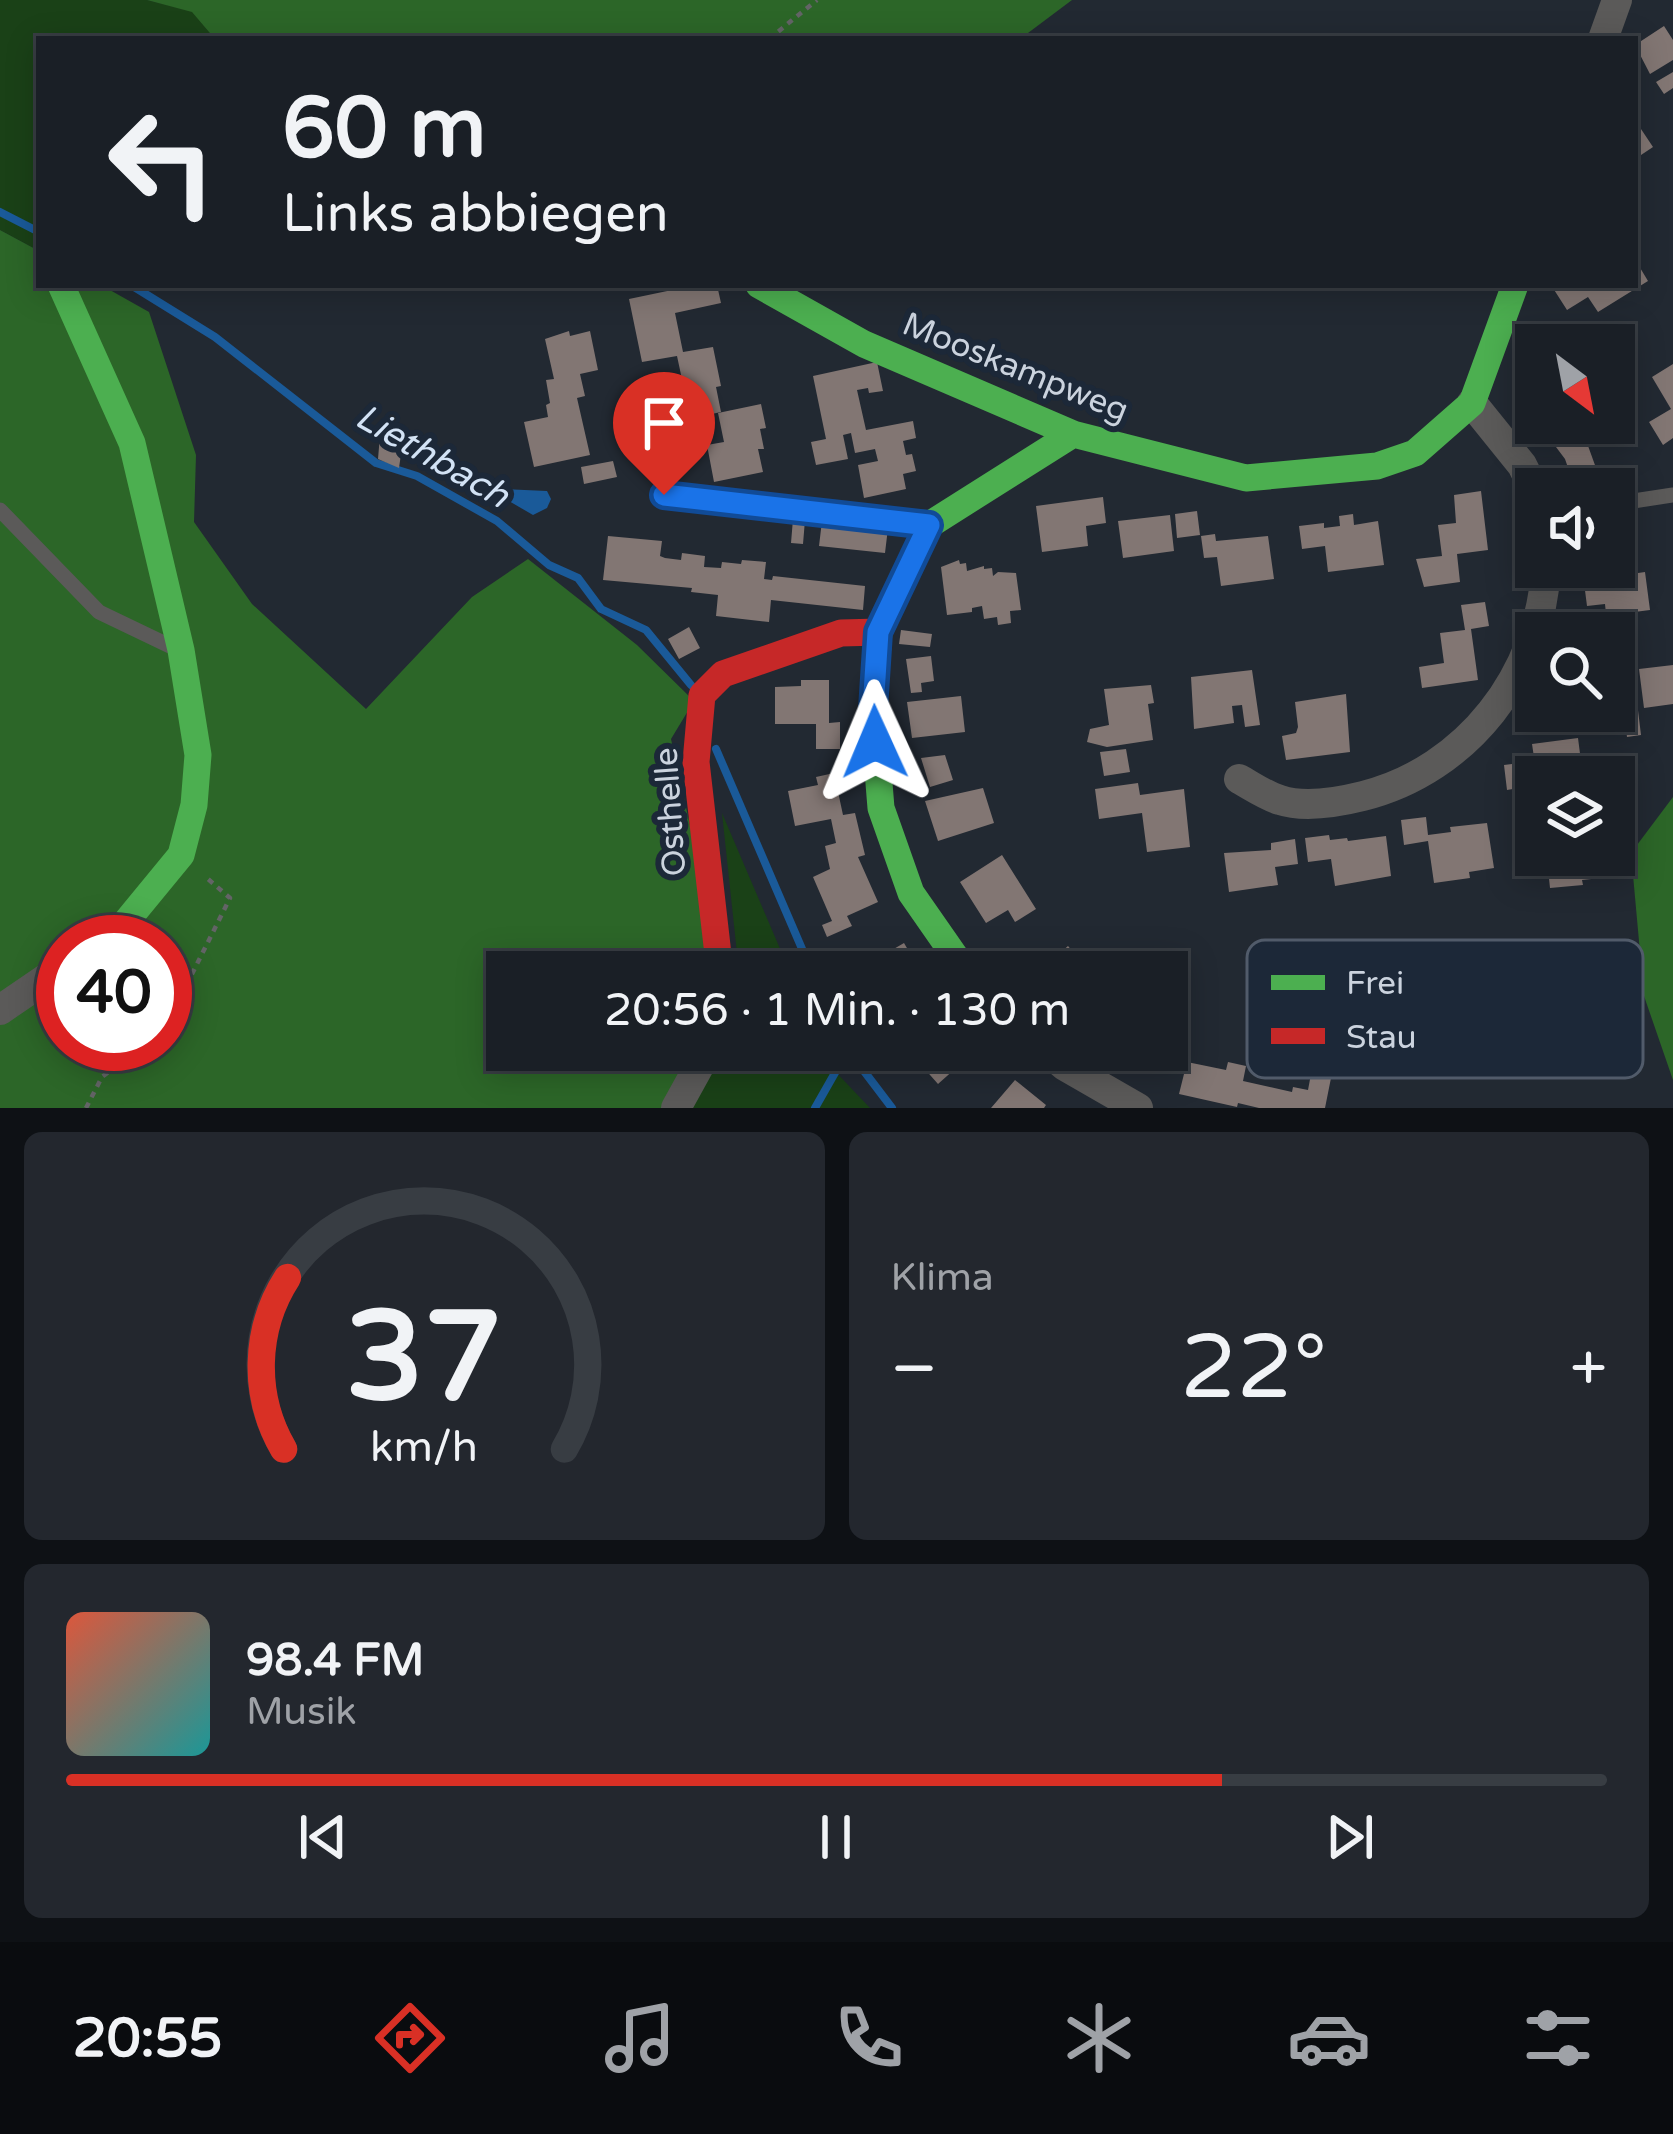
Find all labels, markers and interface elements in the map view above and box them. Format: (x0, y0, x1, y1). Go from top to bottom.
text: 60 m (282, 79, 486, 180)
icon: left (84, 84, 240, 240)
text: Links abbiegen (282, 181, 669, 246)
street label: Mooskampweg (897, 304, 1134, 430)
north arrow (1515, 324, 1635, 444)
map controls (1515, 324, 1635, 876)
pin (613, 372, 715, 495)
icon: arrive (631, 390, 697, 456)
water label: Liethbach (348, 395, 517, 518)
button: sound (1515, 468, 1635, 588)
button: search (1515, 612, 1635, 732)
position arrow (812, 679, 938, 805)
street label: Osthelle (647, 746, 694, 878)
button: layers (1515, 756, 1635, 876)
speed limit sign: 40 (36, 915, 192, 1071)
legend (1247, 940, 1643, 1078)
text: Frei (1346, 964, 1404, 1003)
text: 20:56 · 1 Min. · 130 m (604, 984, 1070, 1038)
text: Stau (1346, 1018, 1417, 1057)
text: Klima (891, 1254, 994, 1301)
text: 37 (346, 1283, 503, 1434)
text: 22° (1180, 1314, 1327, 1423)
text: − (891, 1329, 938, 1409)
text: + (1570, 1329, 1607, 1409)
text: km/h (370, 1422, 478, 1473)
text: 98.4 FM (246, 1634, 424, 1688)
text: Musik (246, 1688, 357, 1735)
icon: previous (290, 1804, 356, 1870)
icon: pause (803, 1804, 869, 1870)
icon: next (1317, 1804, 1383, 1870)
icon: directions (368, 1996, 452, 2080)
icon: music (598, 1996, 682, 2080)
icon: phone (827, 1996, 911, 2080)
icon: climate (1057, 1996, 1141, 2080)
icon: car (1287, 1996, 1371, 2080)
icon: filters (1516, 1996, 1600, 2080)
text: 20:55 (73, 2006, 223, 2071)

